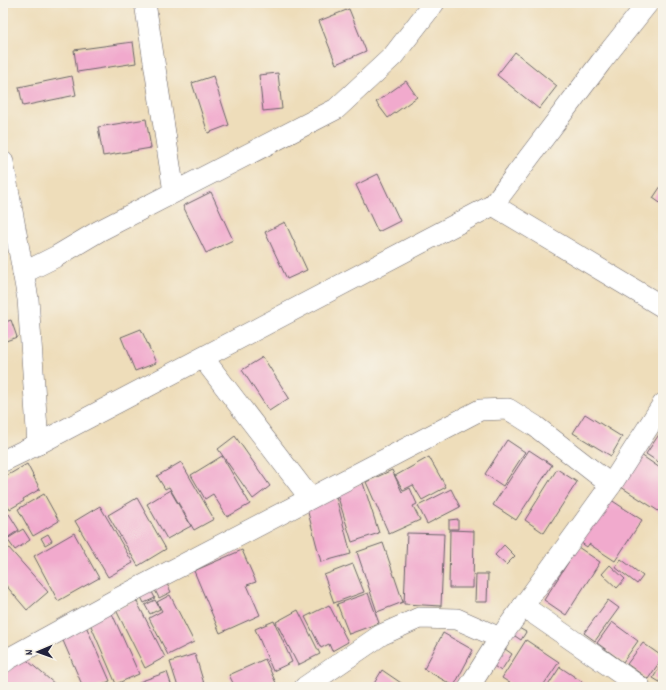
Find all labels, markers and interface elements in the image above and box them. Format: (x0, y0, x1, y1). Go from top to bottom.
north arrow (18, 632, 58, 672)
text: N (22, 649, 38, 655)

